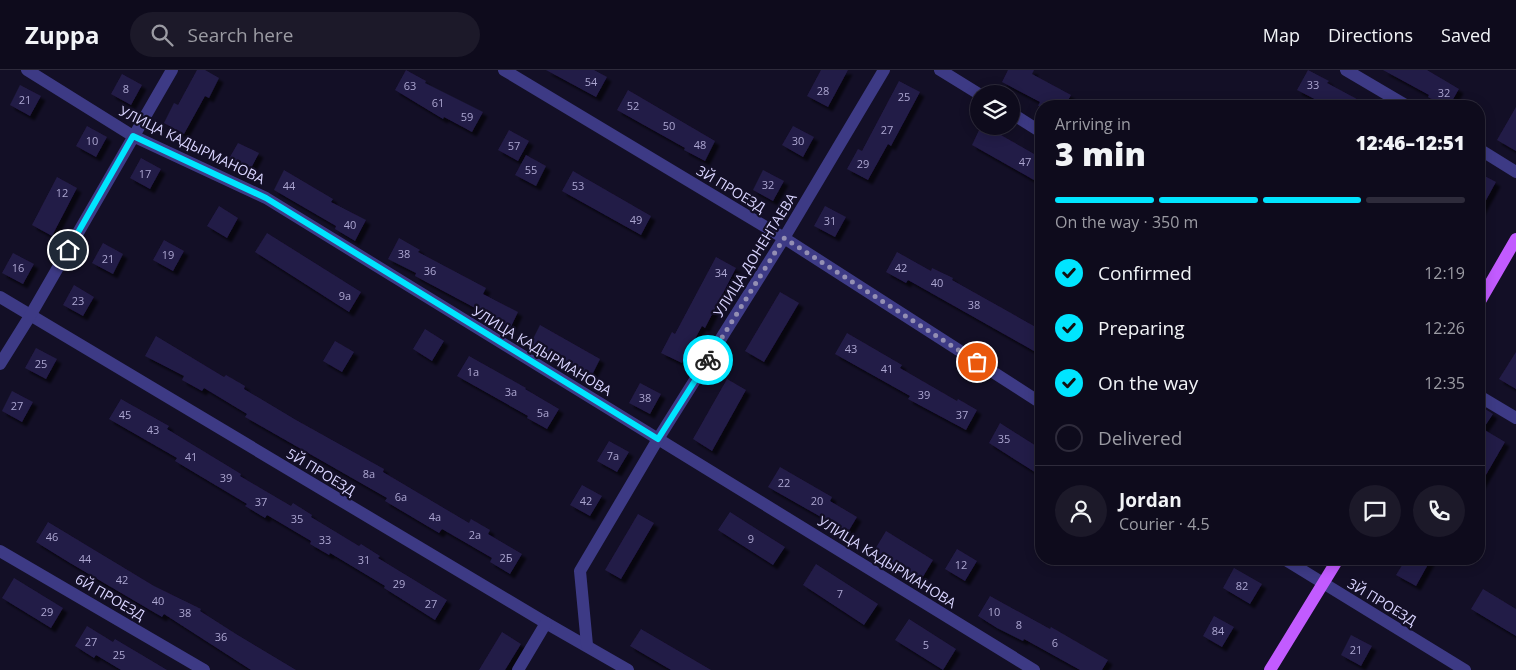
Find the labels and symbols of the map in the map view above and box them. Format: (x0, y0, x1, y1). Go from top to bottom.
house number: 54 (585, 74, 598, 89)
house number: 33 (1307, 77, 1319, 92)
house number: 63 (404, 78, 416, 93)
house number: 8 (123, 81, 129, 96)
house number: 28 (817, 83, 829, 98)
house number: 32 (1438, 85, 1450, 100)
house number: 25 (898, 89, 910, 104)
house number: 21 (19, 92, 31, 107)
house number: 61 (432, 95, 444, 110)
house number: 52 (627, 98, 639, 113)
street label: УЛИЦА КАДЫРМАНОВА (116, 101, 268, 188)
house number: 59 (461, 109, 473, 124)
house number: 50 (663, 118, 675, 133)
house number: 27 (881, 122, 893, 137)
house number: 10 (86, 133, 98, 148)
house number: 30 (792, 133, 804, 148)
house number: 48 (694, 137, 706, 152)
house number: 57 (508, 138, 520, 153)
house number: 47 (1019, 154, 1031, 169)
house number: 29 (857, 156, 869, 171)
street label: 3Й ПРОЕЗД (693, 161, 770, 217)
house number: 55 (525, 162, 537, 177)
house number: 17 (139, 166, 151, 181)
house number: 32 (762, 177, 774, 192)
house number: 44 (283, 178, 296, 193)
house number: 53 (572, 178, 584, 193)
house number: 12 (56, 185, 68, 200)
street label: УЛИЦА ДОНЕНТАЕВА (709, 189, 801, 320)
house number: 49 (630, 212, 642, 227)
house number: 31 (824, 213, 836, 228)
house number: 40 (344, 217, 356, 232)
pin (47, 229, 89, 271)
house number: 38 (398, 246, 410, 261)
house number: 19 (162, 247, 174, 262)
house number: 21 (102, 251, 114, 266)
house number: 16 (12, 260, 24, 275)
house number: 42 (895, 260, 907, 275)
house number: 36 (424, 263, 436, 278)
house number: 34 (715, 265, 728, 280)
house number: 40 (931, 275, 943, 290)
house number: 9а (339, 288, 351, 303)
house number: 23 (72, 293, 84, 308)
house number: 38 (968, 297, 980, 312)
street label: УЛИЦА КАДЫРМАНОВА (469, 301, 616, 400)
courier (683, 335, 733, 385)
house number: 43 (845, 341, 857, 356)
pin (956, 341, 998, 383)
house number: 25 (35, 356, 47, 371)
house number: 41 (881, 361, 893, 376)
house number: 1а (467, 364, 479, 379)
house number: 3а (505, 384, 517, 399)
house number: 39 (918, 387, 930, 402)
house number: 38 (639, 390, 651, 405)
house number: 27 (11, 398, 23, 413)
house number: 5а (537, 405, 549, 420)
house number: 45 (119, 407, 131, 422)
house number: 37 (956, 407, 968, 422)
house number: 43 (147, 422, 159, 437)
house number: 35 (998, 431, 1010, 446)
street label: 5Й ПРОЕЗД (283, 444, 360, 500)
house number: 7а (607, 448, 619, 463)
house number: 41 (185, 449, 197, 464)
house number: 8а (363, 466, 375, 481)
house number: 39 (220, 470, 232, 485)
house number: 22 (778, 475, 790, 490)
house number: 6а (395, 489, 407, 504)
house number: 42 (580, 493, 592, 508)
house number: 20 (811, 493, 823, 508)
house number: 37 (255, 494, 267, 509)
house number: 4а (429, 509, 441, 524)
house number: 35 (291, 511, 303, 526)
street label: УЛИЦА КАДЫРМАНОВА (814, 511, 960, 612)
house number: 2а (469, 527, 481, 542)
house number: 46 (46, 529, 58, 544)
house number: 9 (748, 531, 754, 546)
house number: 33 (319, 532, 331, 547)
house number: 2Б (499, 550, 513, 565)
house number: 44 (79, 551, 92, 566)
house number: 31 (358, 552, 370, 567)
house number: 12 (955, 557, 967, 572)
street label: 6Й ПРОЕЗД (72, 569, 149, 624)
house number: 42 (116, 572, 128, 587)
street label: 3Й ПРОЕЗД (1344, 574, 1421, 630)
house number: 29 (393, 576, 405, 591)
house number: 82 (1236, 578, 1248, 593)
house number: 7 (837, 586, 843, 601)
house number: 40 (152, 593, 164, 608)
house number: 27 (425, 596, 437, 611)
house number: 29 (41, 604, 53, 619)
house number: 10 (988, 604, 1000, 619)
house number: 38 (179, 605, 191, 620)
house number: 8 (1016, 617, 1022, 632)
house number: 84 (1212, 623, 1225, 638)
house number: 36 (215, 629, 227, 644)
house number: 27 (85, 634, 97, 649)
house number: 6 (1052, 635, 1058, 650)
house number: 5 (923, 637, 929, 652)
house number: 21 (1350, 642, 1362, 657)
house number: 25 (113, 647, 125, 662)

